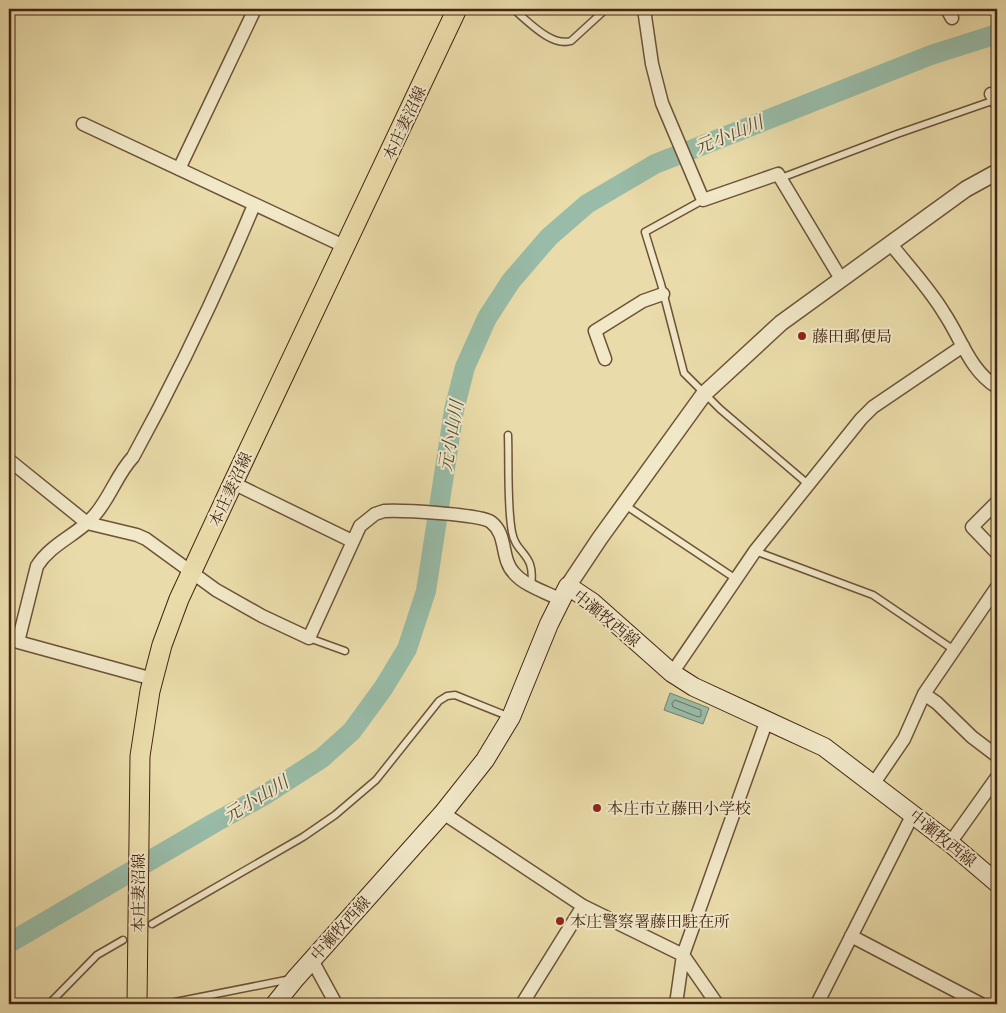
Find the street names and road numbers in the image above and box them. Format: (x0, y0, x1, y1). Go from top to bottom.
street label: 本庄妻沼線 (378, 83, 431, 164)
street label: 本庄妻沼線 (204, 449, 257, 530)
street label: 中瀬牧西線 (569, 585, 644, 652)
street label: 中瀬牧西線 (905, 805, 980, 872)
street label: 本庄妻沼線 (128, 853, 149, 933)
street label: 中瀬牧西線 (306, 892, 375, 965)

